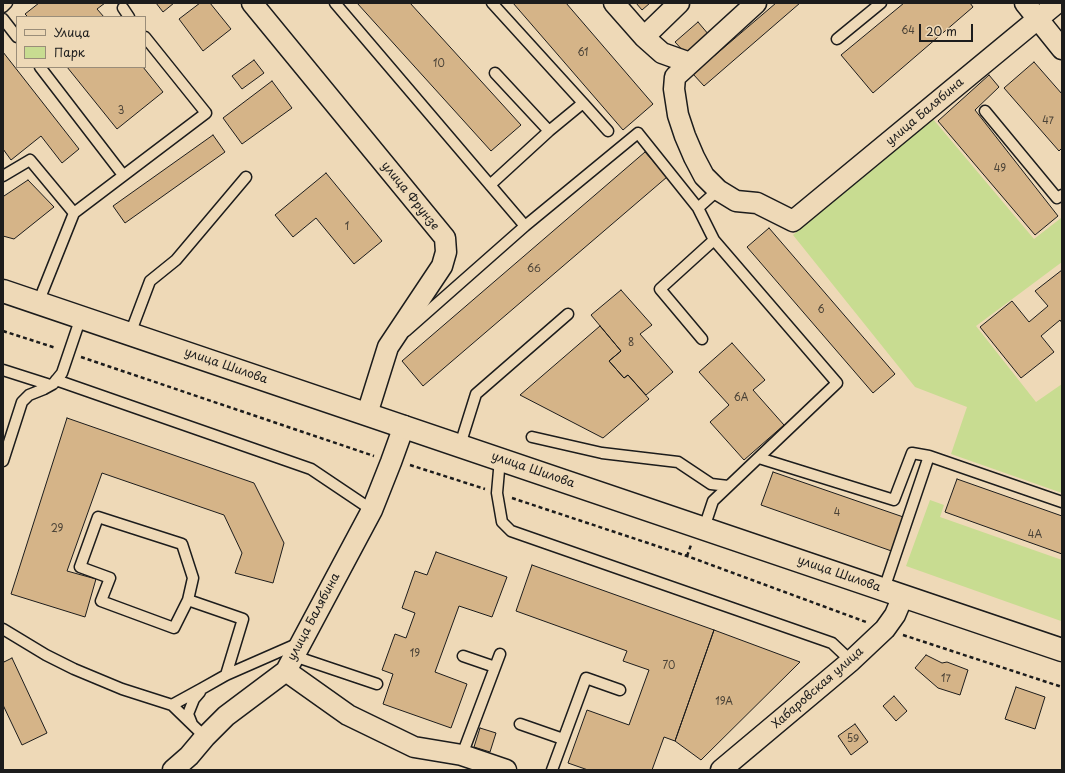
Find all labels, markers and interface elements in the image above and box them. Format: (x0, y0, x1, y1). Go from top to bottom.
legend (16, 16, 146, 68)
scale bar (921, 16, 975, 42)
text: 20 m (926, 22, 957, 40)
text: Улица (54, 23, 90, 41)
house number: 64 (901, 25, 915, 37)
text: Парк (54, 43, 85, 61)
house number: 61 (577, 47, 589, 59)
house number: 10 (433, 58, 445, 70)
street label: улица Балябина (883, 75, 967, 149)
house number: 3 (118, 105, 124, 117)
house number: 47 (1042, 115, 1054, 127)
street label: улица Фрунзе (378, 159, 442, 233)
house number: 49 (994, 163, 1006, 175)
house number: 1 (345, 221, 349, 233)
house number: 66 (527, 263, 541, 275)
house number: 6 (817, 304, 825, 316)
house number: 8 (628, 337, 634, 349)
street label: улица Шилова (182, 345, 270, 387)
house number: 6А (734, 392, 748, 404)
street label: улица Шилова (489, 449, 577, 491)
house number: 4 (834, 507, 840, 519)
house number: 29 (51, 523, 63, 535)
house number: 4А (1028, 529, 1042, 541)
street label: улица Шилова (795, 553, 883, 595)
street label: улица Балябина (285, 571, 343, 663)
street label: Хабаровская улица (769, 644, 867, 732)
house number: 19 (410, 648, 420, 660)
house number: 70 (663, 660, 675, 672)
house number: 17 (941, 673, 951, 685)
house number: 19А (715, 696, 733, 708)
house number: 59 (847, 733, 859, 745)

